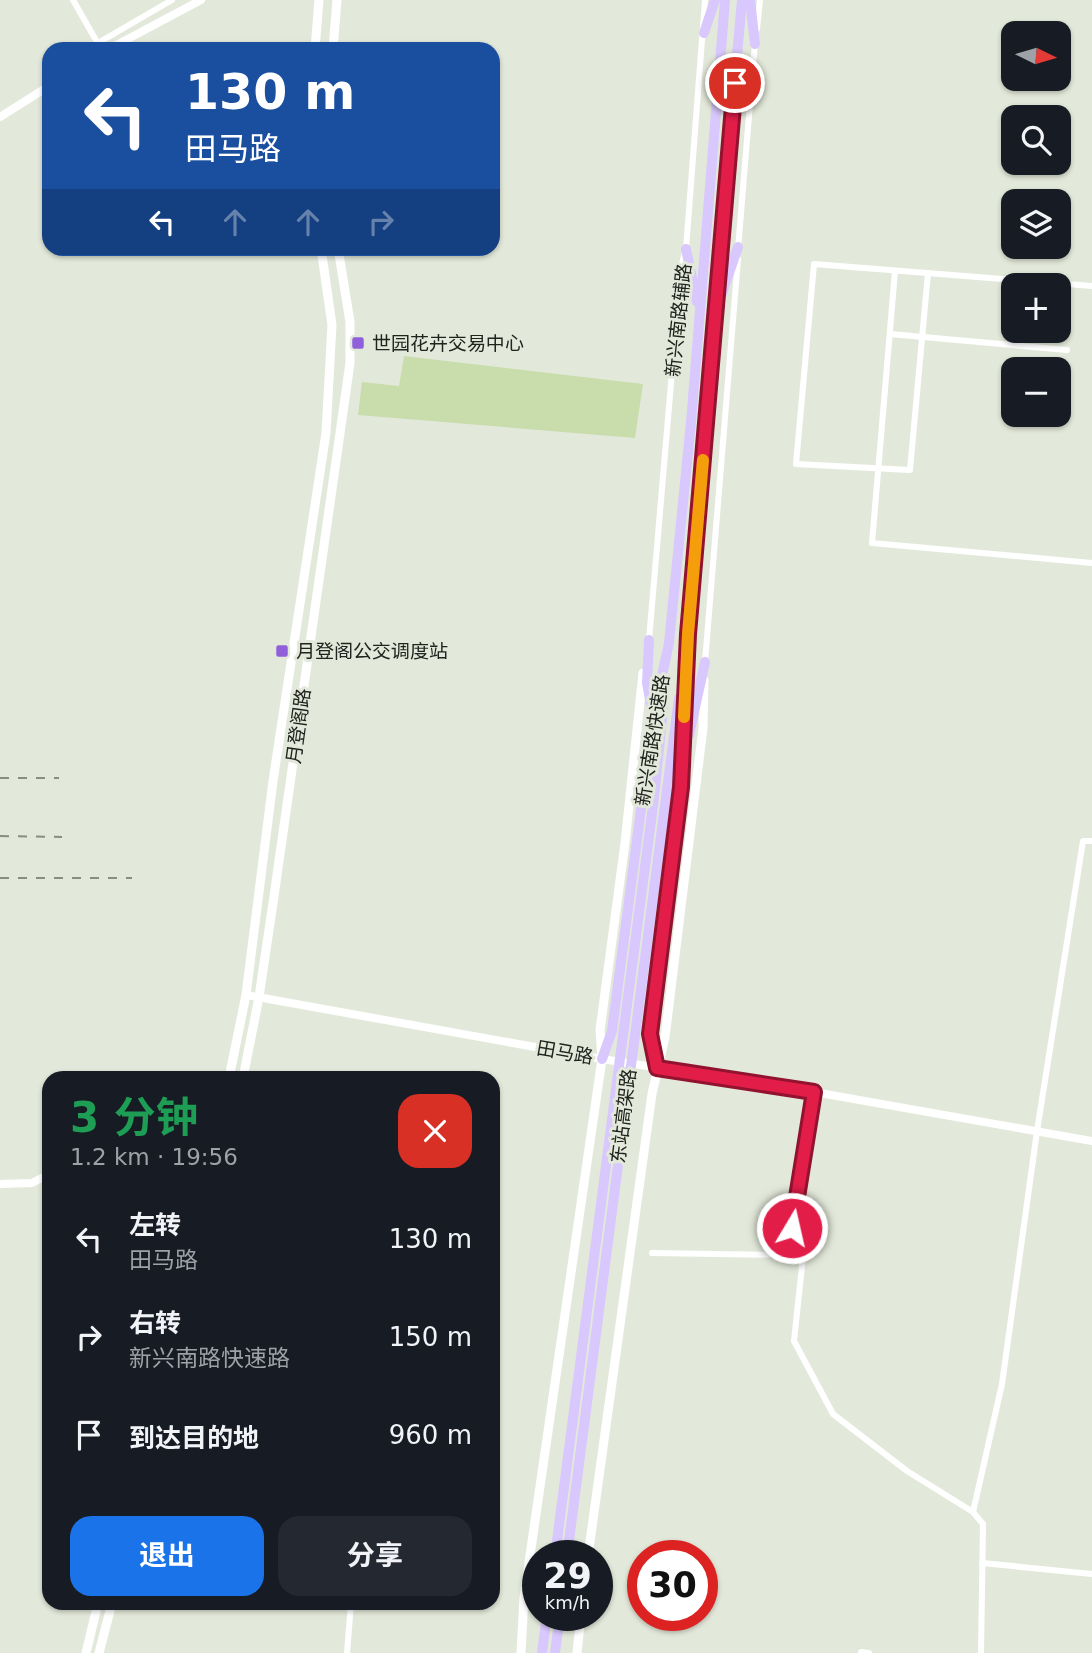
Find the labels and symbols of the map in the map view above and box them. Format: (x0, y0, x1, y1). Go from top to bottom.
north arrow (1001, 21, 1071, 91)
pin (705, 53, 765, 113)
street label: 新兴南路辅路 (661, 262, 695, 378)
place label: 世园花卉交易中心 (372, 332, 524, 354)
marker: 世园花卉交易中心 (350, 335, 366, 351)
place label: 月登阁公交调度站 (296, 640, 448, 662)
marker: 月登阁公交调度站 (274, 643, 290, 659)
street label: 新兴南路快速路 (631, 673, 673, 807)
street label: 月登阁路 (282, 687, 314, 765)
street label: 田马路 (535, 1036, 595, 1068)
street label: 东站高架路 (606, 1068, 640, 1164)
position arrow (755, 1191, 829, 1265)
speed limit sign: 30 (627, 1540, 718, 1631)

